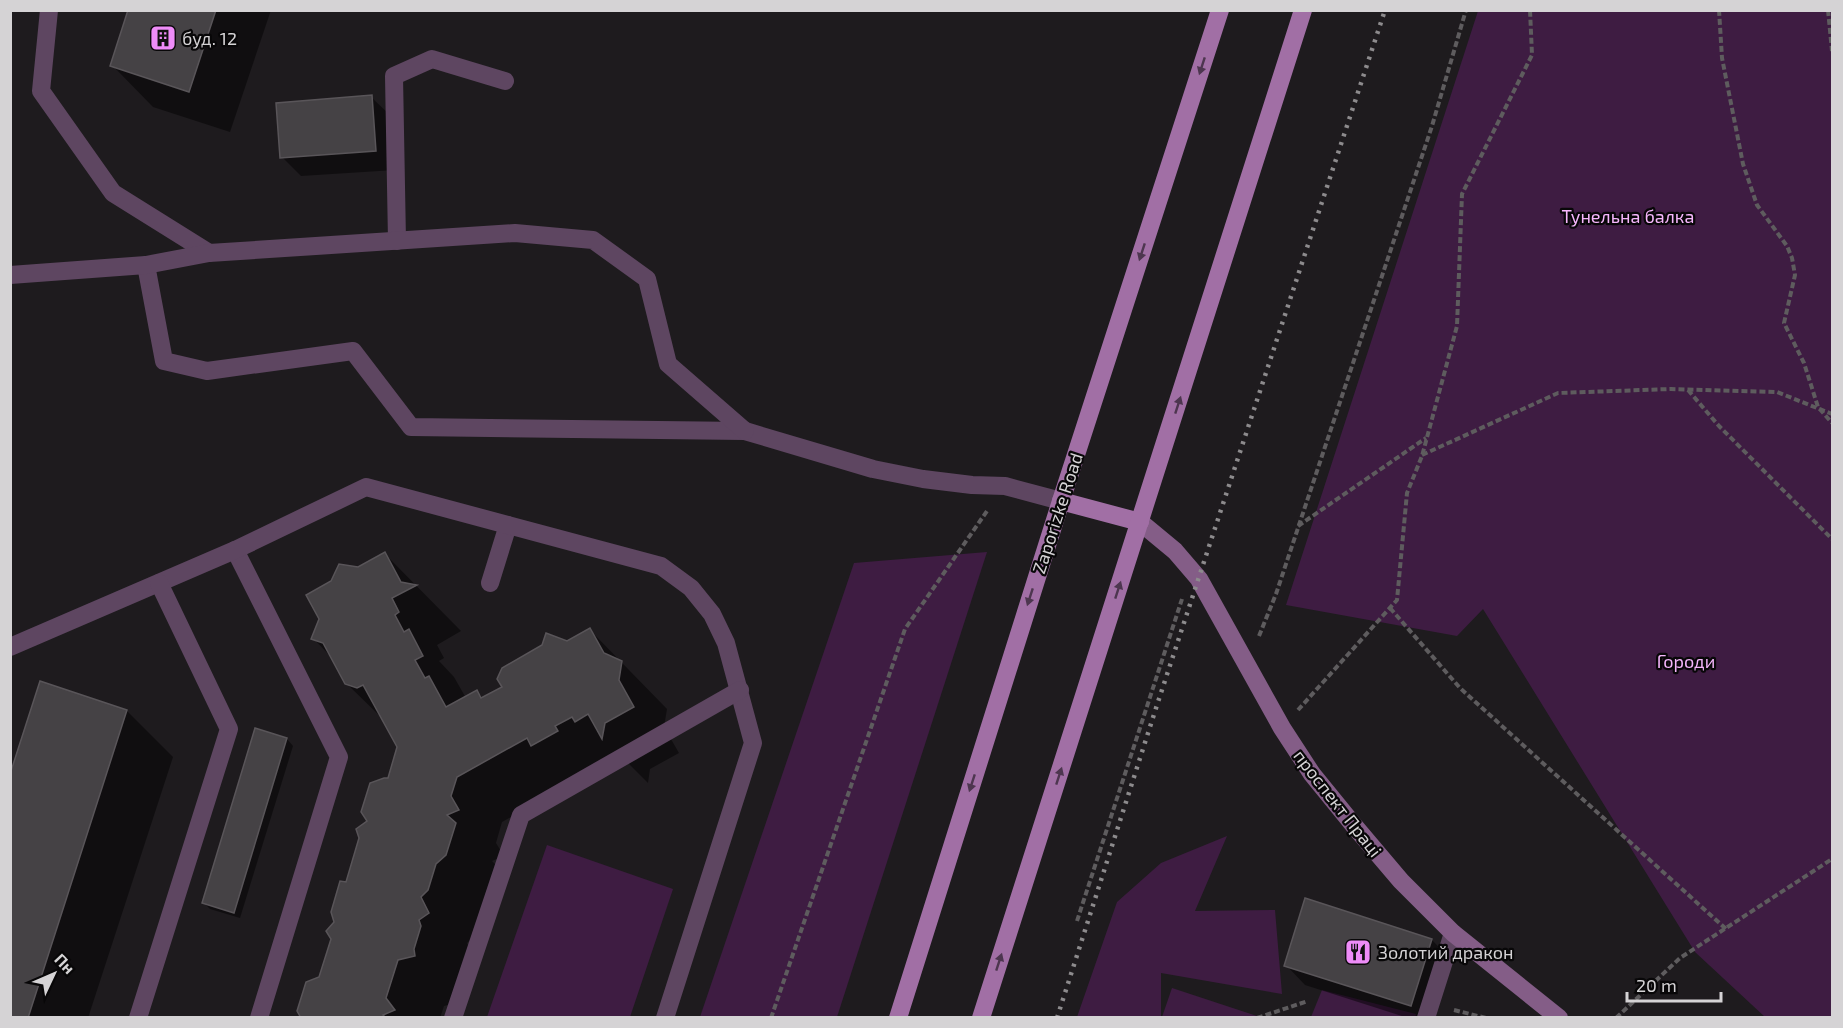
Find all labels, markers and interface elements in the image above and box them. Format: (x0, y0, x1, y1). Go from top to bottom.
building icon: буд. 12 (148, 23, 178, 53)
place label: буд. 12 (182, 27, 237, 49)
one-way arrow (1197, 57, 1206, 75)
park label: Тунельна балка (1562, 205, 1694, 227)
one-way arrow (1136, 243, 1146, 261)
one-way arrow (1174, 396, 1183, 414)
street label: Zaporizke Road (1027, 450, 1087, 576)
one-way arrow (1114, 581, 1124, 599)
one-way arrow (1025, 588, 1034, 606)
park label: Городи (1657, 650, 1715, 672)
street label: проспект Праці (1289, 745, 1387, 861)
one-way arrow (1055, 767, 1064, 785)
one-way arrow (966, 774, 976, 792)
restaurant icon: Золотий дракон (1343, 937, 1373, 967)
place label: Золотий дракон (1378, 941, 1514, 963)
north arrow (24, 944, 84, 1004)
text: Пн (51, 949, 79, 977)
one-way arrow (995, 953, 1004, 971)
scale bar (1627, 965, 1722, 1003)
text: 20 m (1636, 974, 1677, 996)

